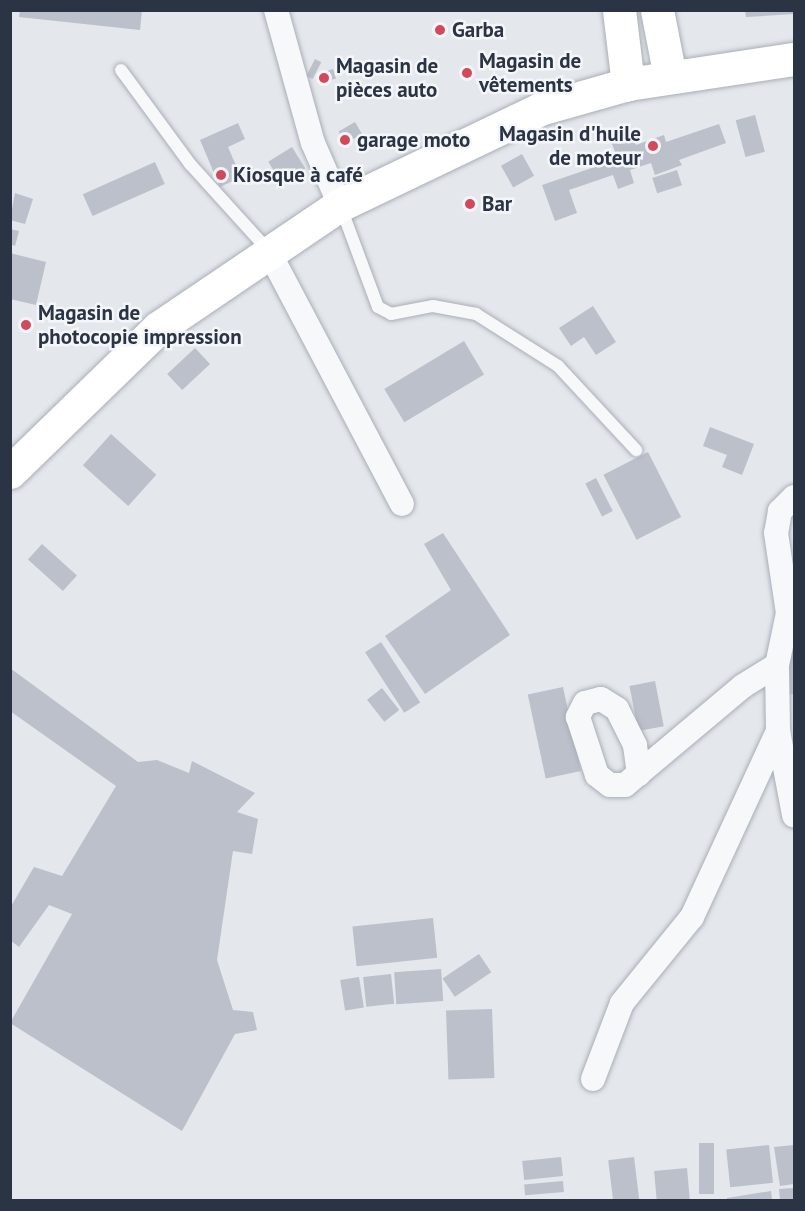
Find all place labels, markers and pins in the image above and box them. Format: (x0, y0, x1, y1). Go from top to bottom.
place label: Garba (452, 17, 504, 43)
marker: Garba (433, 23, 447, 37)
place label: Magasin de vêtements (479, 48, 581, 98)
place label: Magasin de pièces auto (336, 53, 438, 103)
marker: Magasin de vêtements (460, 66, 474, 80)
marker: Magasin de pièces auto (317, 71, 331, 85)
place label: Magasin d'huile de moteur (499, 121, 641, 171)
place label: garage moto (357, 127, 470, 153)
marker: garage moto (338, 133, 352, 147)
marker: Magasin d'huile de moteur (646, 139, 660, 153)
place label: Kiosque à café (233, 162, 363, 188)
marker: Kiosque à café (214, 168, 228, 182)
place label: Bar (482, 191, 512, 217)
marker: Bar (463, 197, 477, 211)
place label: Magasin de photocopie impression (38, 300, 242, 350)
marker: Magasin de photocopie impression (19, 318, 33, 332)

